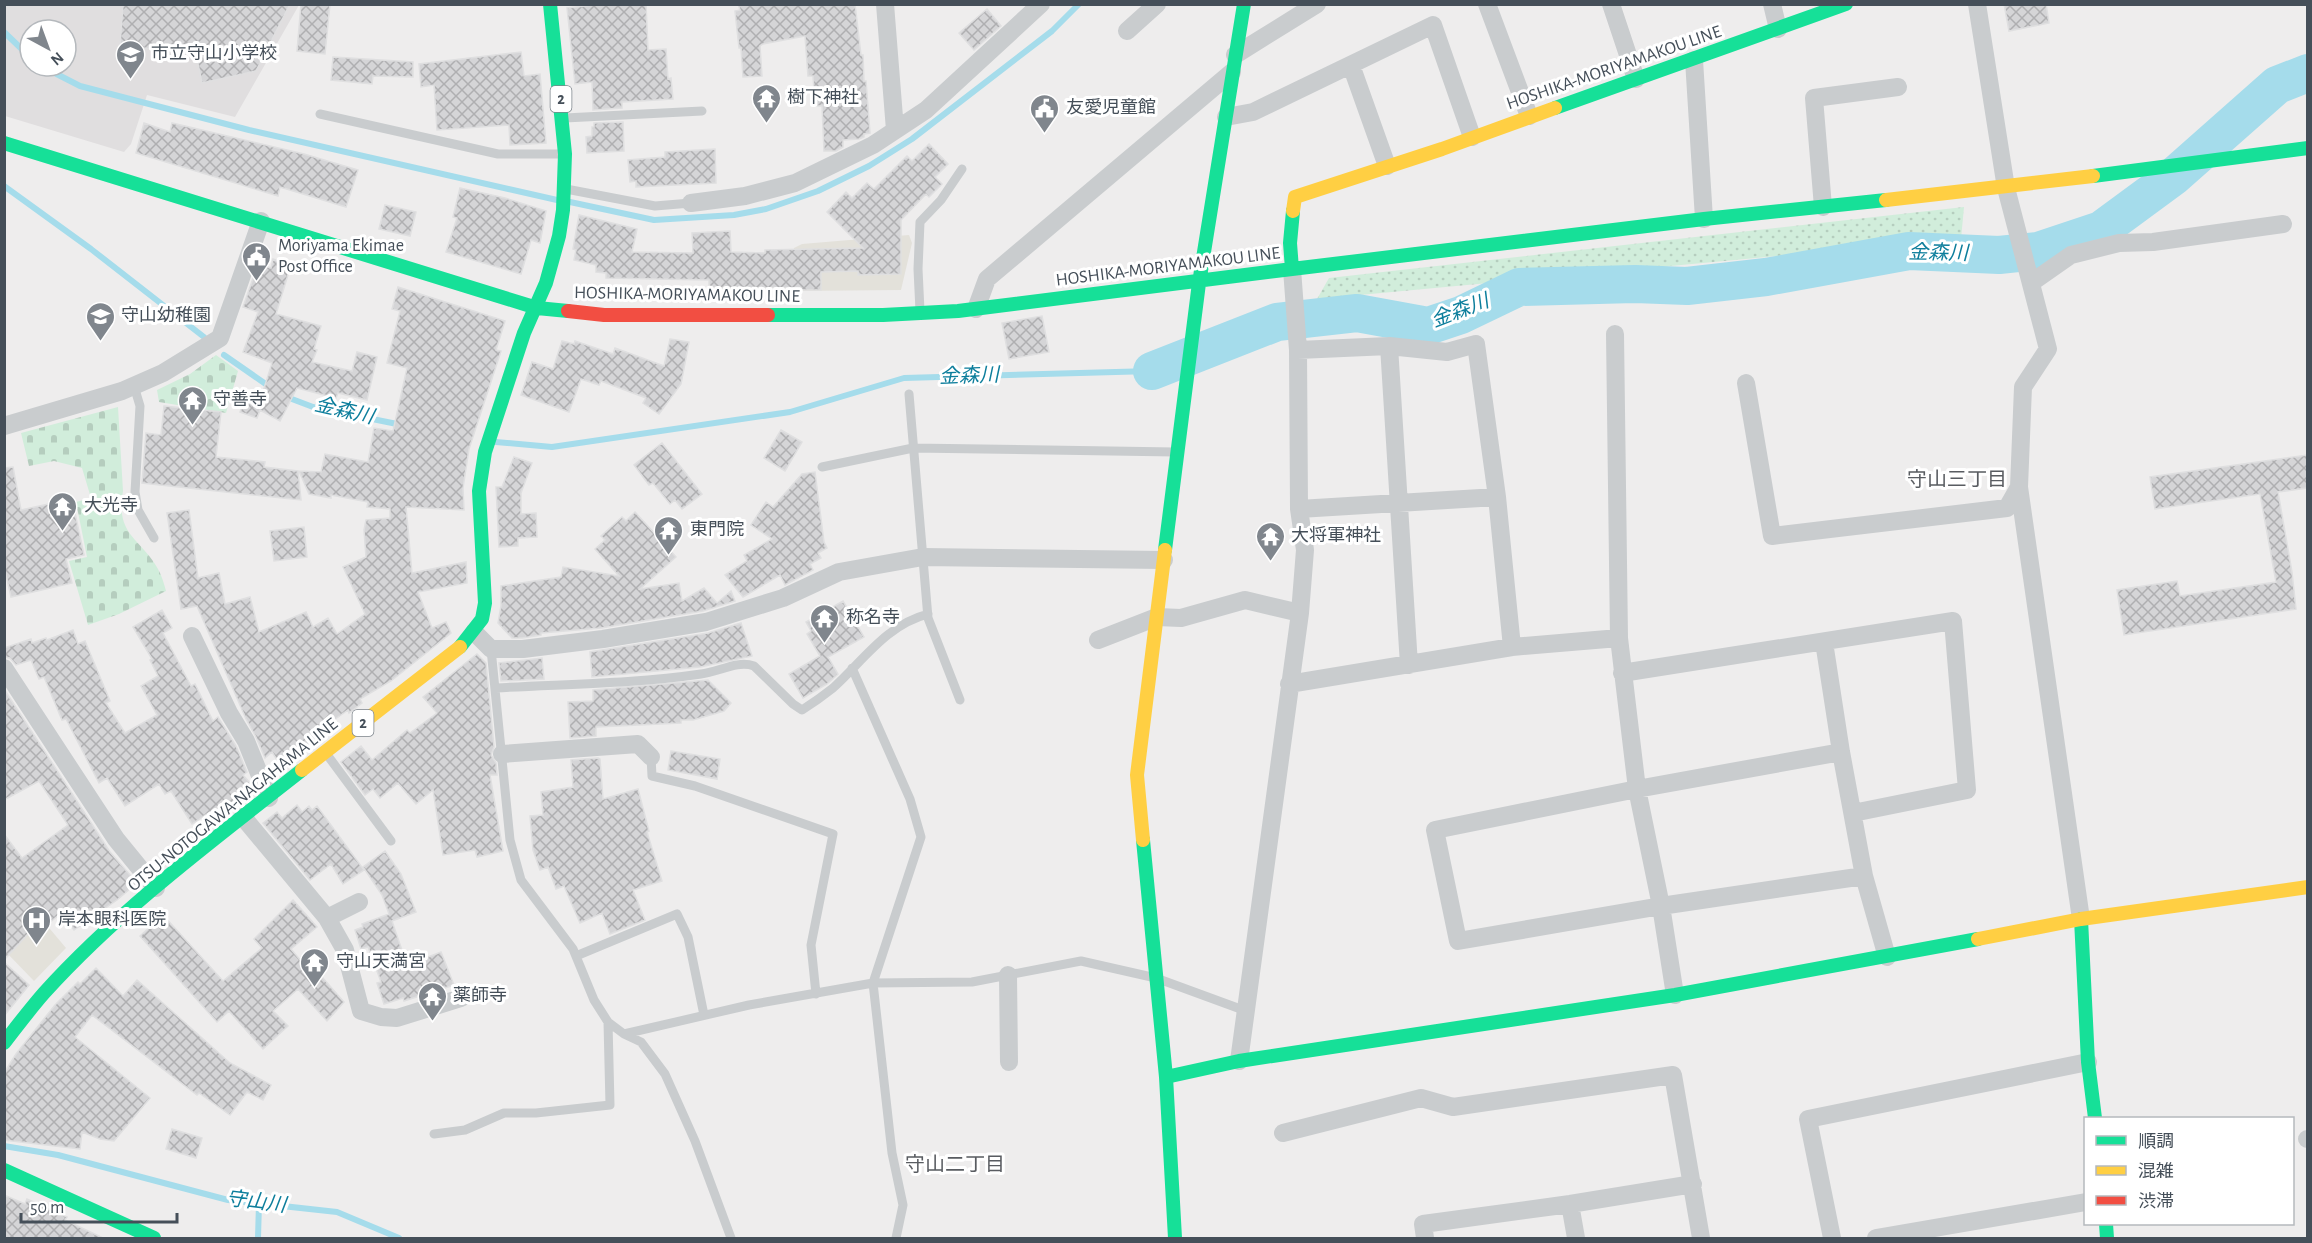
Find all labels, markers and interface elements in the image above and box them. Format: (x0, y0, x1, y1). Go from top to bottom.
north arrow (18, 18, 78, 78)
street label: HOSHIKA-MORIYAMAKOU LINE (1504, 23, 1724, 113)
school or university icon: 市立守山小学校 (114, 38, 146, 80)
place label: 市立守山小学校 (151, 43, 277, 63)
text: N (48, 49, 67, 68)
temple icon: 樹下神社 (750, 82, 782, 124)
road number: 2 (550, 86, 572, 112)
place label: 樹下神社 (787, 87, 859, 107)
public building icon: 友愛児童館 (1029, 92, 1061, 134)
place label: 友愛児童館 (1066, 98, 1156, 117)
place label: Moriyama Ekimae Post Office (278, 237, 404, 276)
public building icon: Moriyama Ekimae Post Office (241, 240, 273, 282)
water label: 金森川 (1908, 241, 1970, 264)
street label: HOSHIKA-MORIYAMAKOU LINE (1055, 244, 1282, 290)
street label: HOSHIKA-MORIYAMAKOU LINE (574, 284, 800, 306)
water label: 金森川 (1428, 289, 1493, 331)
school or university icon: 守山幼稚園 (84, 300, 116, 342)
place label: 守山幼稚園 (121, 305, 211, 325)
water label: 金森川 (939, 364, 1001, 387)
temple icon: 守善寺 (176, 384, 208, 426)
place label: 守善寺 (213, 389, 267, 409)
water label: 金森川 (313, 394, 378, 428)
district label: 守山三丁目 (1907, 468, 2007, 490)
temple icon: 大光寺 (47, 490, 79, 532)
place label: 大光寺 (84, 496, 138, 515)
temple icon: 東門院 (653, 514, 685, 556)
place label: 東門院 (690, 520, 744, 539)
temple icon: 大将軍神社 (1254, 520, 1286, 562)
place label: 大将軍神社 (1291, 526, 1381, 545)
temple icon: 称名寺 (809, 602, 841, 644)
place label: 称名寺 (846, 607, 900, 627)
road number: 2 (352, 710, 374, 736)
street label: OTSU-NOTOGAWA-NAGAHAMA LINE (125, 715, 341, 895)
hospital icon: 岸本眼科医院 (21, 904, 53, 946)
place label: 岸本眼科医院 (58, 910, 166, 929)
temple icon: 守山天満宮 (299, 946, 331, 988)
place label: 守山天満宮 (336, 952, 426, 971)
temple icon: 薬師寺 (416, 980, 448, 1022)
place label: 薬師寺 (453, 986, 507, 1005)
legend (2084, 1117, 2294, 1225)
text: 順調 (2138, 1133, 2174, 1151)
district label: 守山二丁目 (905, 1153, 1005, 1175)
text: 混雑 (2138, 1161, 2174, 1181)
scale bar (21, 1186, 177, 1224)
water label: 守山川 (225, 1187, 289, 1216)
text: 渋滞 (2138, 1192, 2174, 1211)
text: 50 m (30, 1199, 64, 1217)

